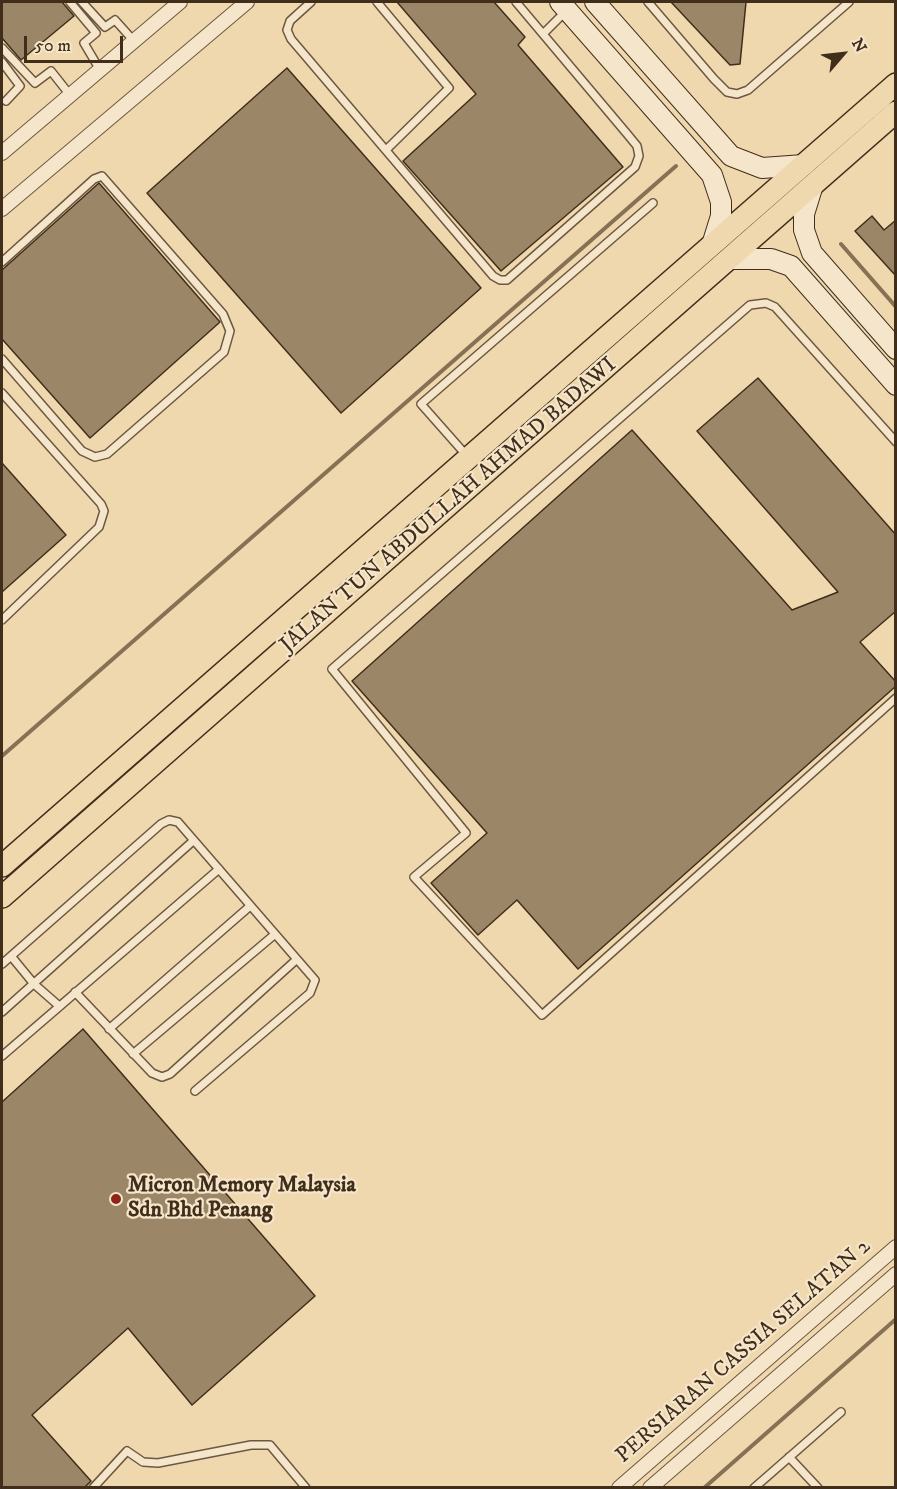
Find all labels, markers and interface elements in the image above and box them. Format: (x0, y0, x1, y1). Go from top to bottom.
scale bar (27, 24, 126, 62)
north arrow (813, 24, 873, 84)
text: 50 m (35, 35, 71, 57)
text: N (847, 35, 871, 56)
street label: JALAN TUN ABDULLAH AHMAD BADAWI (276, 353, 622, 659)
place label: Micron Memory Malaysia Sdn Bhd Penang (128, 1173, 356, 1224)
marker: Micron Memory Malaysia Sdn Bhd Penang (109, 1192, 123, 1206)
street label: PERSIARAN CASSIA SELATAN 2 (611, 1234, 877, 1470)

